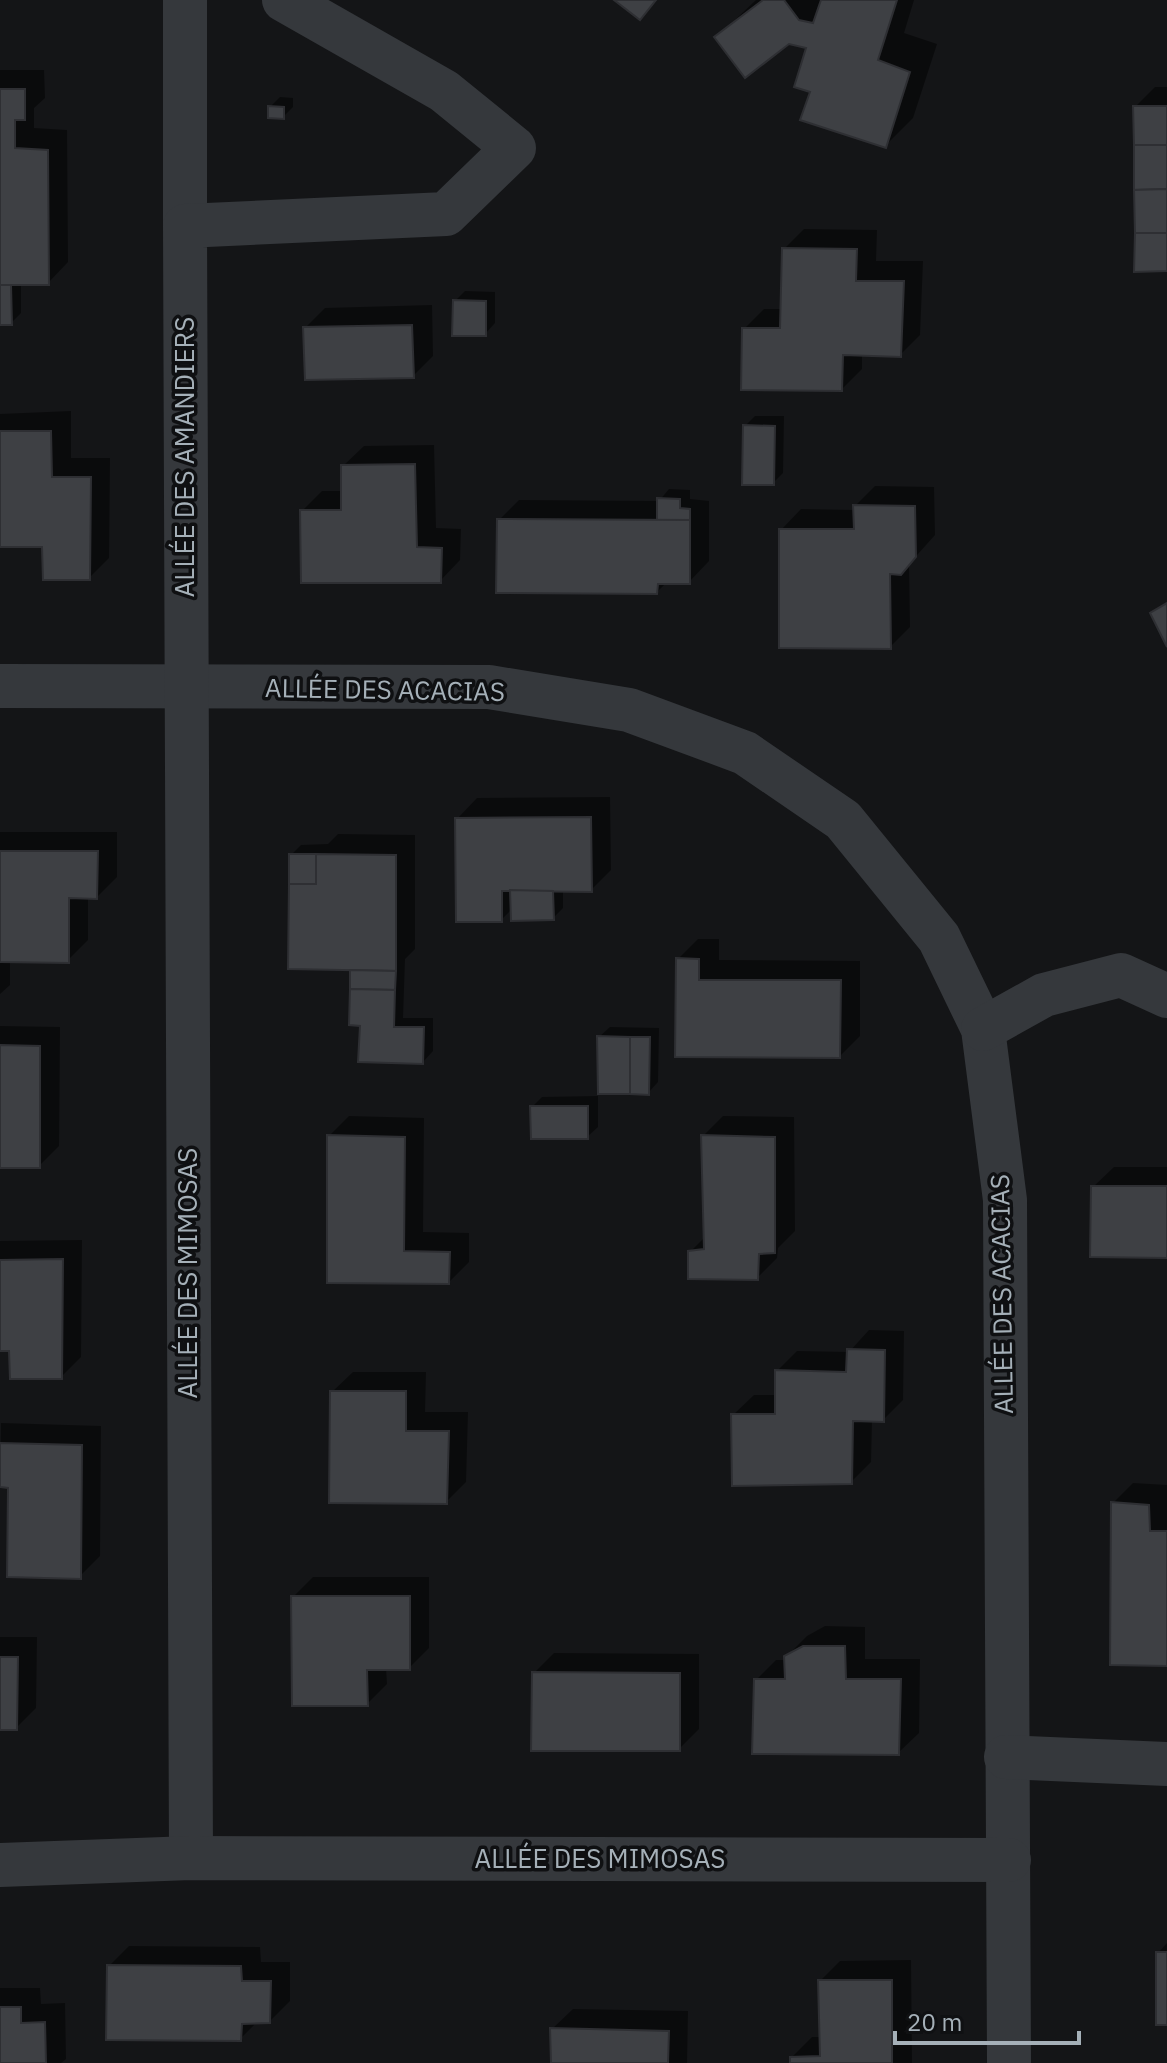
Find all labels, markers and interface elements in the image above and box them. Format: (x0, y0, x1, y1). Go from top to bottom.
street label: ALLÉE DES AMANDIERS (167, 317, 201, 597)
street label: ALLÉE DES ACACIAS (265, 670, 505, 708)
street label: ALLÉE DES MIMOSAS (170, 1148, 204, 1398)
street label: ALLÉE DES ACACIAS (982, 1174, 1020, 1414)
street label: ALLÉE DES MIMOSAS (475, 1841, 725, 1875)
scale bar (895, 1995, 1079, 2045)
text: 20 m (907, 2006, 962, 2038)

